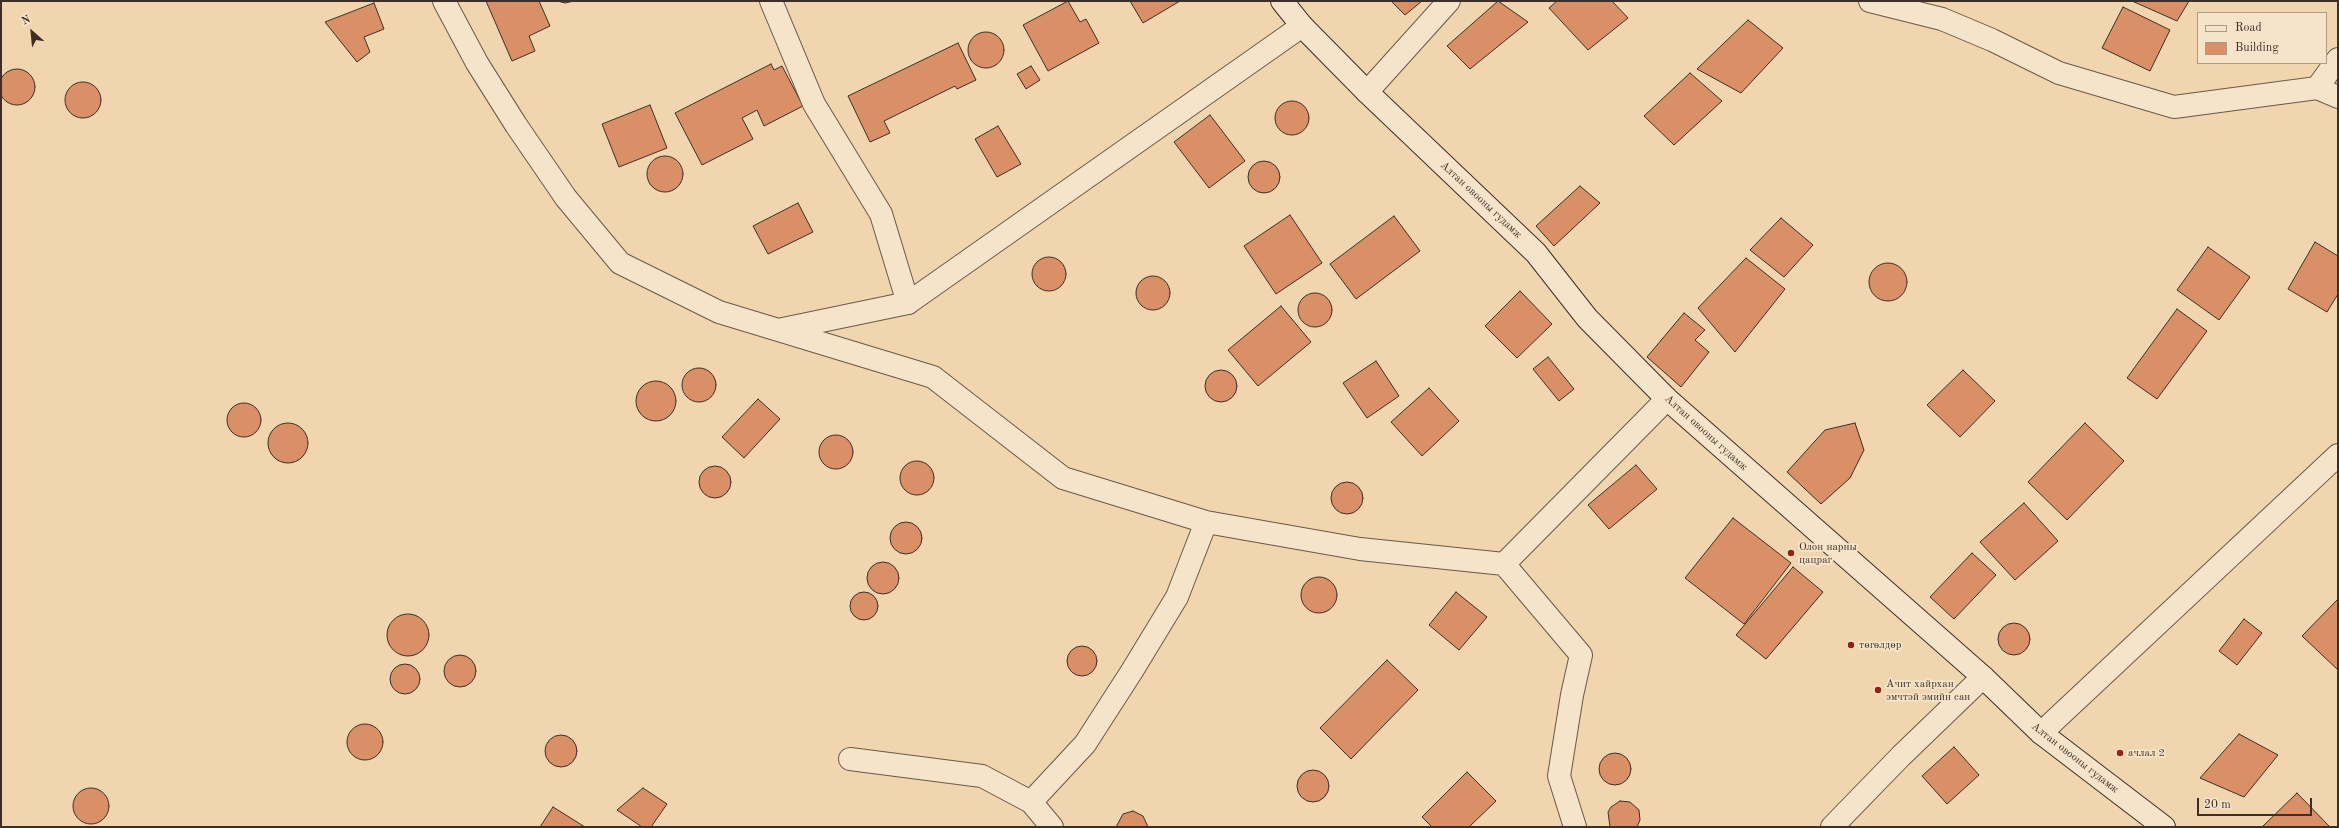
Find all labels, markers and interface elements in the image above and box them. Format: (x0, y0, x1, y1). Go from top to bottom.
north arrow (12, 12, 52, 52)
legend (2197, 12, 2327, 64)
text: N (20, 14, 33, 28)
text: Road (2235, 22, 2262, 34)
text: Building (2235, 42, 2279, 54)
street label: Алтан овооны гудамж (1437, 159, 1525, 241)
street label: Алтан овооны гудамж (1662, 392, 1750, 474)
place label: Олон нарны цацраг (1799, 540, 1857, 566)
marker: Олон нарны цацраг (1786, 548, 1796, 558)
place label: төгөлдөр (1859, 638, 1901, 652)
marker: төгөлдөр (1846, 640, 1856, 650)
place label: Ачит хайрхан эмчтэй эмийн сан (1886, 677, 1970, 703)
marker: Ачит хайрхан эмчтэй эмийн сан (1873, 685, 1883, 695)
street label: Алтан овооны гудамж (2029, 720, 2121, 796)
place label: ачлал 2 (2128, 746, 2165, 760)
marker: ачлал 2 (2115, 748, 2125, 758)
scale bar (2199, 790, 2314, 816)
text: 20 m (2204, 799, 2231, 811)

